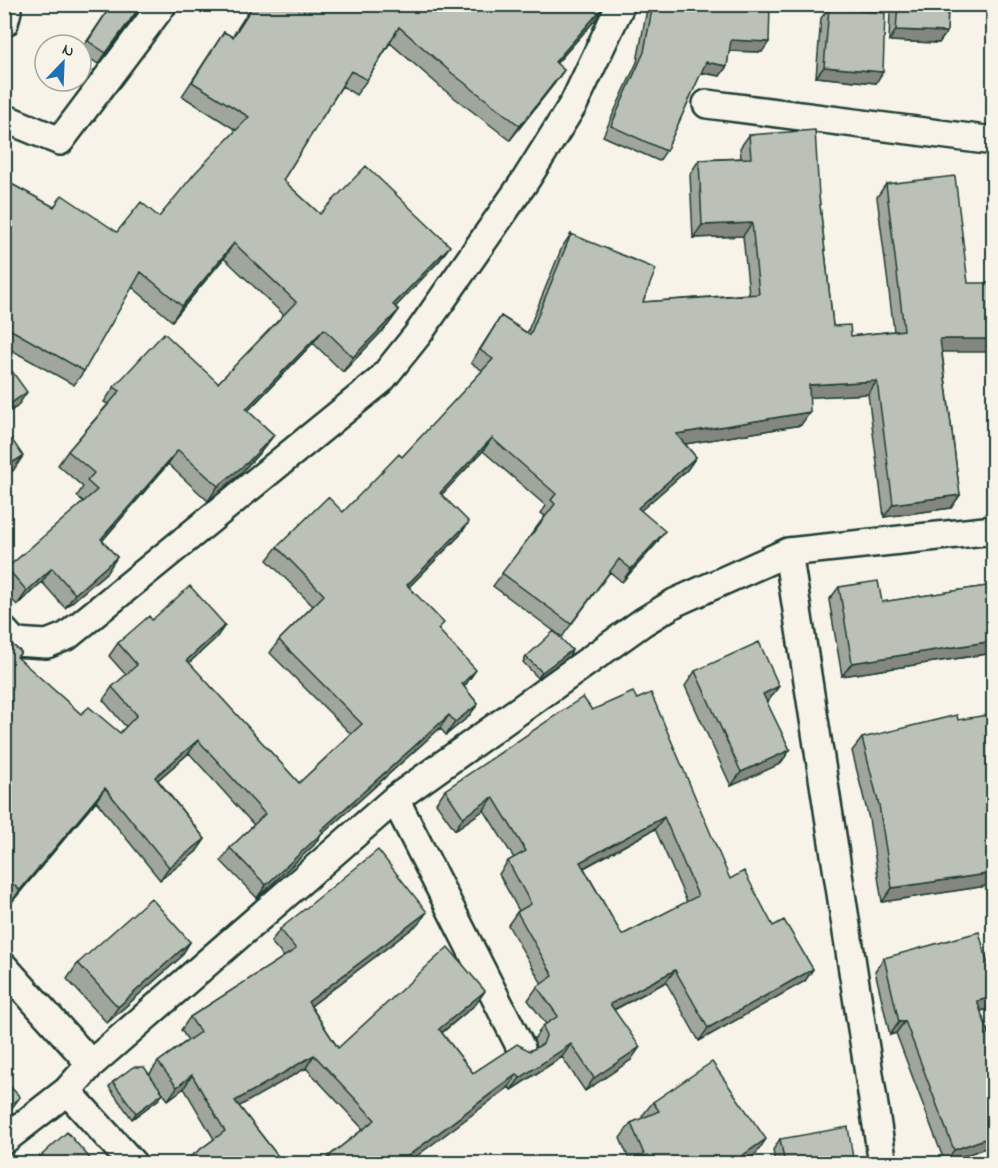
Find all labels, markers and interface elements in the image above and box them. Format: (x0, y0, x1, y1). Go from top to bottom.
north arrow (33, 33, 93, 93)
text: N (58, 38, 78, 64)

